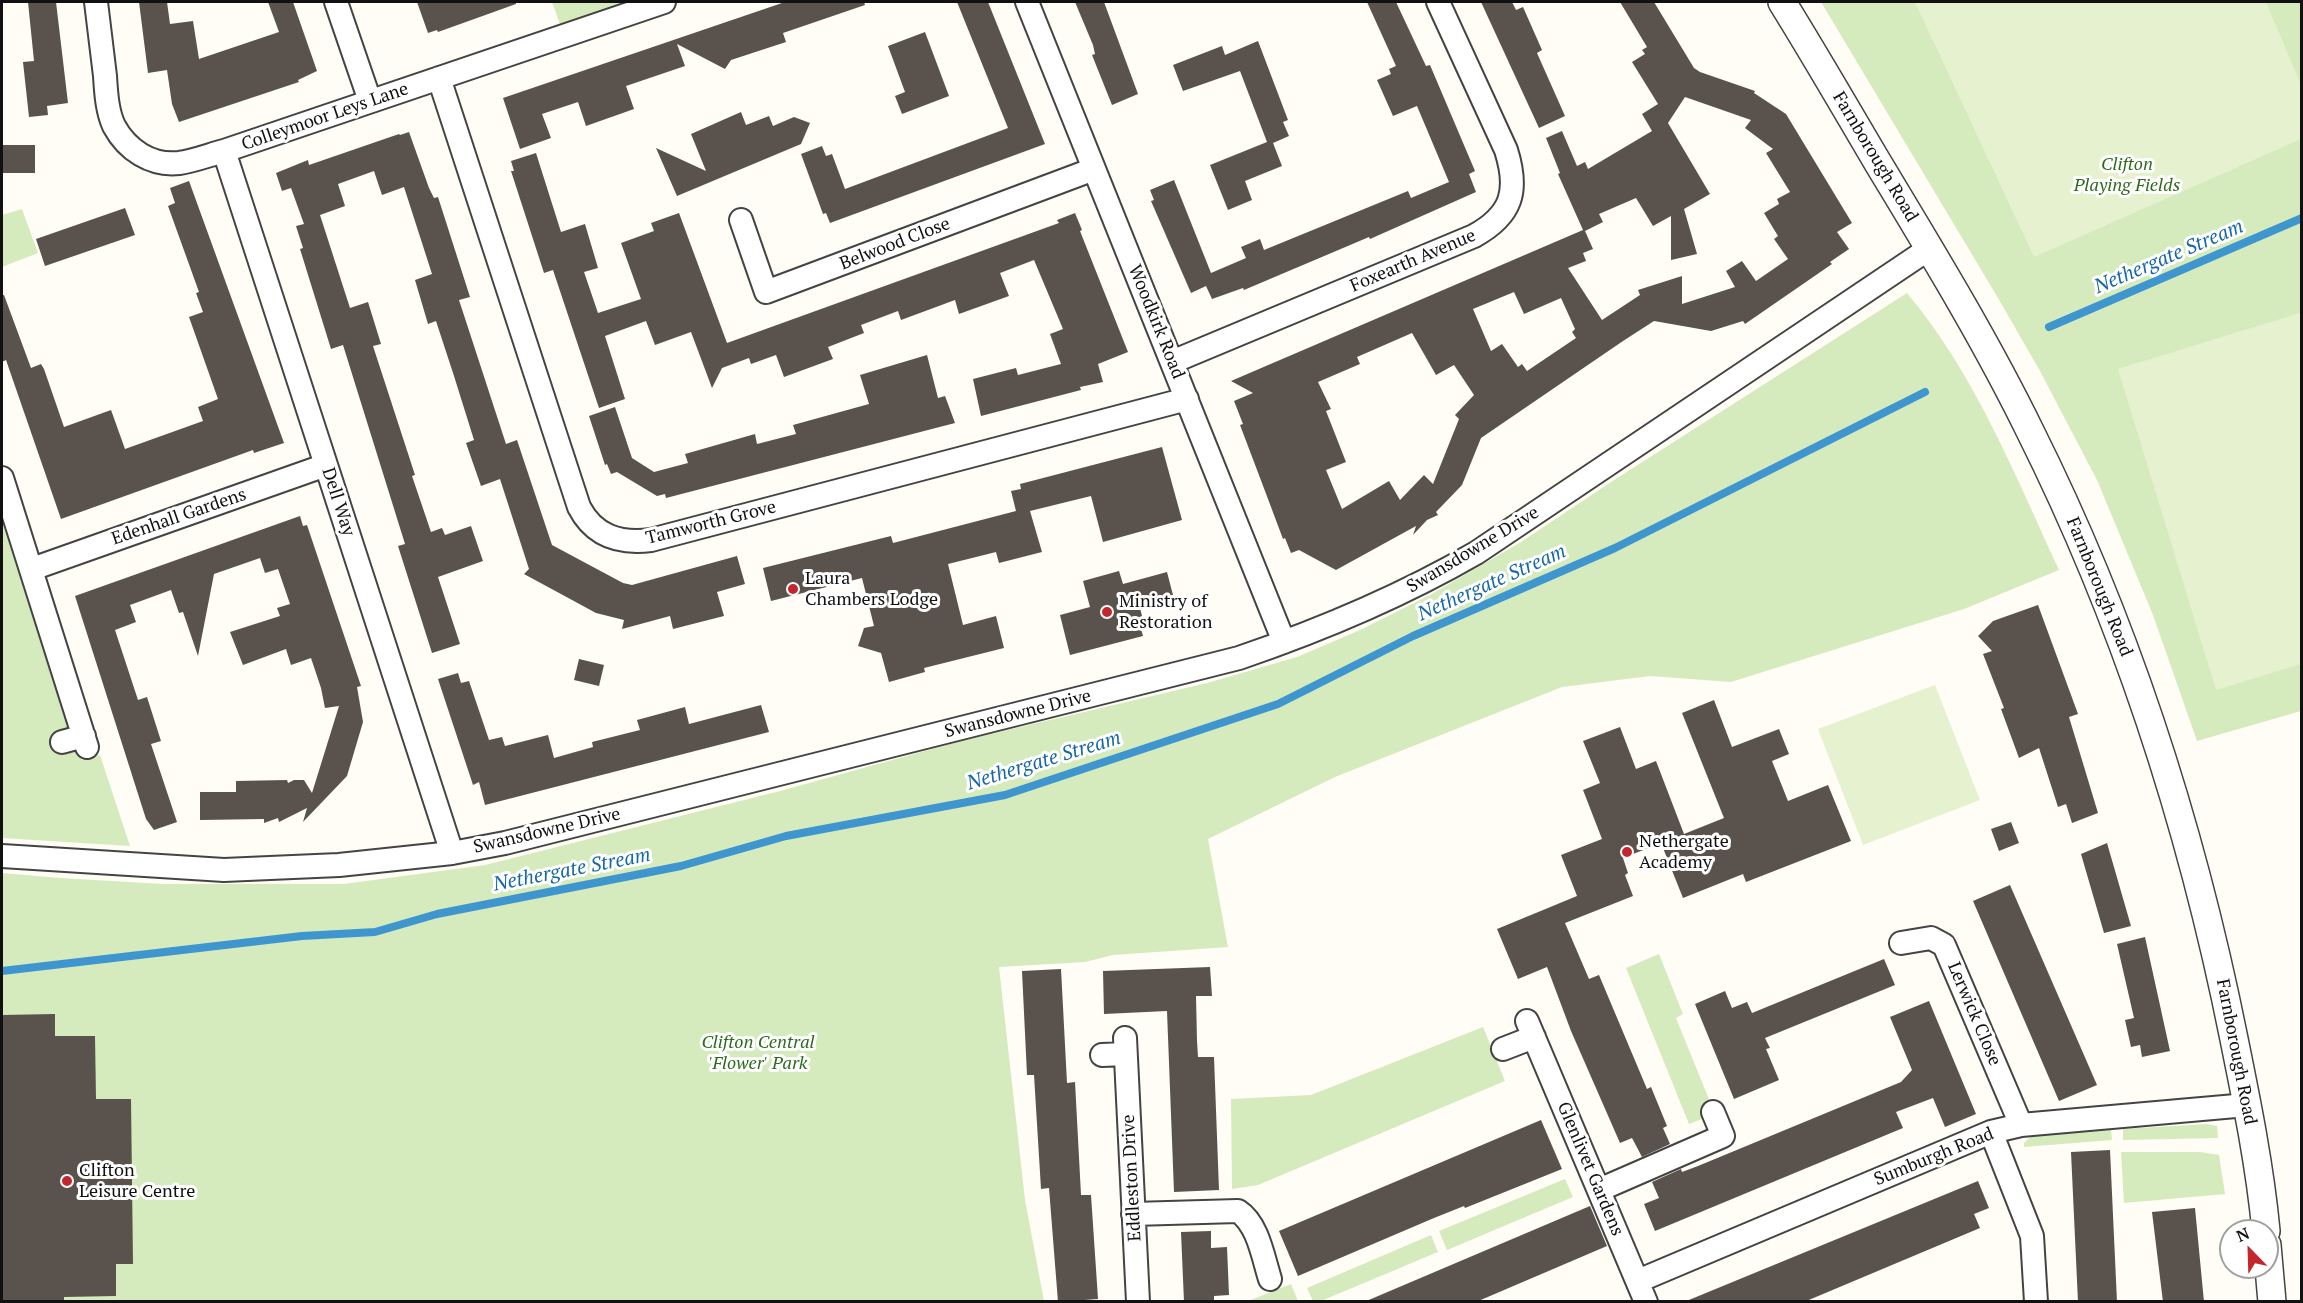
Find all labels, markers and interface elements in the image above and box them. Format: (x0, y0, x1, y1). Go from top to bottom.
street label: Colleymoor Leys Lane (239, 78, 411, 156)
street label: Farnborough Road (1828, 88, 1922, 226)
park label: Clifton Playing Fields (2074, 154, 2180, 196)
street label: Belwood Close (837, 213, 953, 275)
water label: Nethergate Stream (2091, 215, 2247, 299)
street label: Foxearth Avenue (1347, 225, 1479, 297)
street label: Woodkirk Road (1123, 262, 1189, 382)
street label: Dell Way (317, 465, 359, 539)
street label: Edenhall Gardens (109, 484, 249, 550)
street label: Tamworth Grove (644, 496, 778, 550)
street label: Swansdowne Drive (1403, 502, 1543, 598)
street label: Farnborough Road (2061, 514, 2137, 660)
water label: Nethergate Stream (1414, 540, 1570, 626)
place label: Laura Chambers Lodge (805, 568, 938, 610)
marker: Laura Chambers Lodge (786, 582, 800, 596)
place label: Ministry of Restoration (1119, 591, 1212, 634)
marker: Ministry of Restoration (1100, 605, 1114, 619)
street label: Swansdowne Drive (943, 685, 1093, 743)
water label: Nethergate Stream (964, 726, 1124, 796)
street label: Swansdowne Drive (471, 804, 623, 858)
place label: Nethergate Academy (1639, 831, 1729, 874)
water label: Nethergate Stream (491, 843, 653, 897)
marker: Nethergate Academy (1620, 845, 1634, 859)
street label: Lerwick Close (1942, 959, 2006, 1069)
street label: Farnborough Road (2211, 977, 2261, 1127)
park label: Clifton Central 'Flower' Park (701, 1032, 815, 1074)
street label: Glenlivet Gardens (1552, 1099, 1628, 1239)
street label: Eddleston Drive (1118, 1114, 1146, 1242)
street label: Sumburgh Road (1871, 1123, 1997, 1191)
place label: Clifton Leisure Centre (79, 1160, 195, 1202)
marker: Clifton Leisure Centre (60, 1174, 74, 1188)
north arrow (2219, 1219, 2279, 1279)
text: N (2233, 1222, 2253, 1247)

